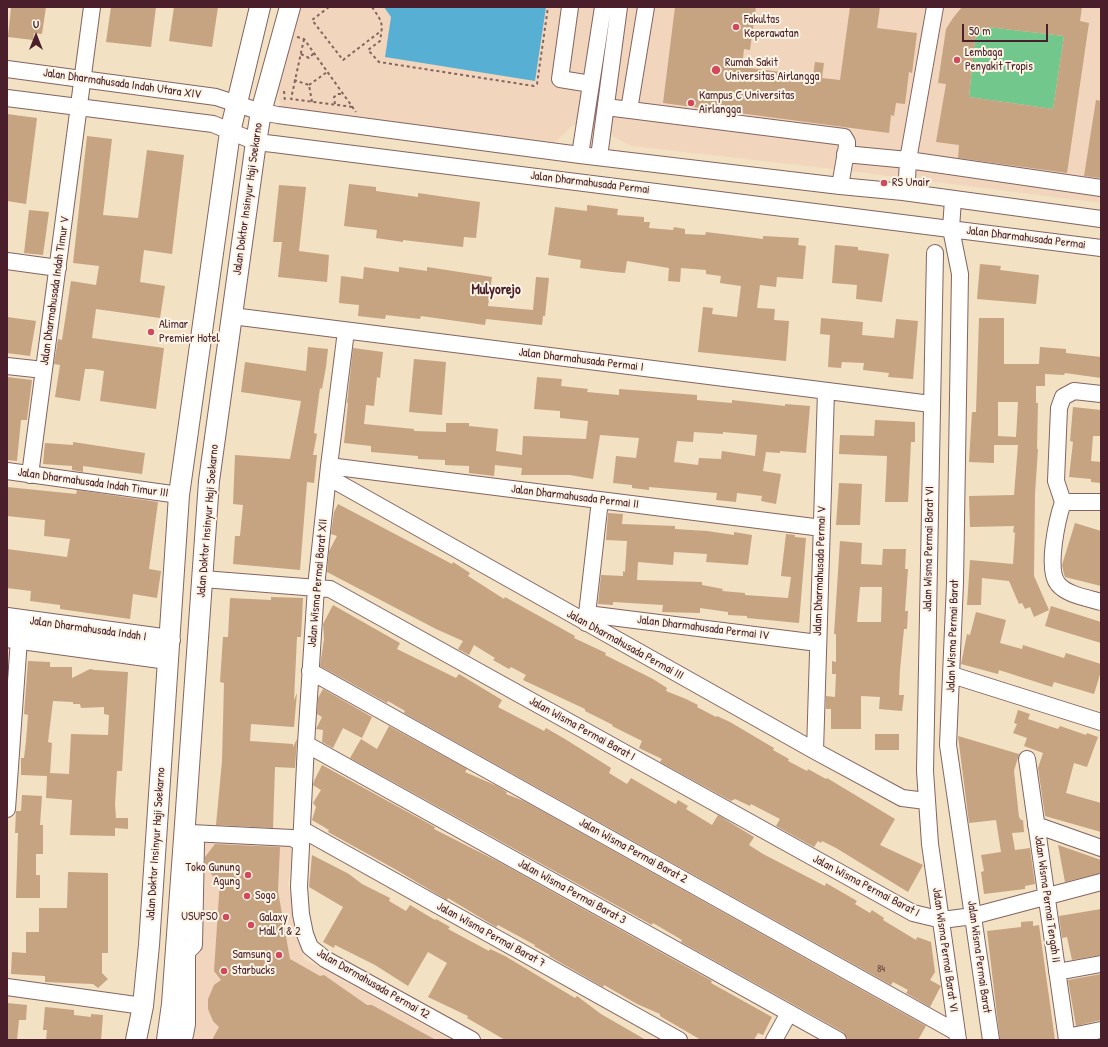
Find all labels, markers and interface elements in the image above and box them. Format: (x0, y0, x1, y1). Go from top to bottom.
place label: Fakultas Keperawatan (744, 13, 799, 41)
north arrow (16, 16, 56, 56)
scale bar (964, 16, 1050, 42)
text: U (33, 17, 39, 31)
marker: Fakultas Keperawatan (731, 22, 741, 32)
text: 50 m (969, 22, 990, 39)
place label: Lembaga Penyakit Tropis (965, 46, 1033, 74)
marker: Lembaga Penyakit Tropis (952, 55, 962, 65)
place label: Rumah Sakit Universitas Airlangga (725, 56, 819, 84)
marker: Rumah Sakit Universitas Airlangga (710, 64, 722, 76)
street label: Jalan Dharmahusada Indah Utara XIV (42, 66, 202, 102)
place label: Kampus C Universitas Airlangga (699, 89, 794, 117)
marker: Kampus C Universitas Airlangga (686, 98, 696, 108)
street label: Jalan Doktor Insinyur Haji Soekarno (230, 122, 266, 276)
street label: Jalan Dharmahusada Permai (529, 169, 651, 197)
place label: RS Unair (892, 176, 930, 190)
marker: RS Unair (879, 178, 889, 188)
street label: Jalan Dharmahusada Indah Timur V (37, 216, 73, 366)
street label: Jalan Dharmahusada Permai (965, 224, 1087, 252)
district label: Mulyorejo (471, 282, 521, 298)
place label: Alimar Premier Hotel (159, 318, 220, 346)
marker: Alimar Premier Hotel (146, 327, 156, 337)
street label: Jalan Dharmahusada Permai I (518, 345, 644, 375)
street label: Jalan Doktor Insinyur Haji Soekarno (194, 444, 222, 598)
street label: Jalan Dharmahusada Indah Timur III (17, 465, 169, 501)
street label: Jalan Dharmahusada Permai II (510, 482, 640, 512)
street label: Jalan Wisma Permai Barat VI (921, 486, 937, 612)
street label: Jalan Dharmahusada Permai V (811, 506, 829, 636)
street label: Jalan Wisma Permai Barat XII (305, 518, 331, 648)
street label: Jalan Wisma Permai Barat (944, 579, 962, 693)
street label: Jalan Dharmahusada Permai III (564, 607, 686, 683)
street label: Jalan Dharmahusada Permai IV (636, 613, 770, 643)
street label: Jalan Dharmahusada Indah I (29, 614, 147, 644)
street label: Jalan Wisma Permai Barat I (527, 694, 637, 764)
street label: Jalan Doktor Insinyur Haji Soekarno (143, 767, 169, 921)
street label: Jalan Wisma Permai Barat 2 (576, 815, 690, 887)
street label: Jalan Wisma Permai Tengah II (1031, 834, 1063, 964)
street label: Jalan Wisma Permai Barat I (810, 852, 922, 920)
street label: Jalan Wisma Permai Barat 3 (515, 856, 629, 928)
place label: Toko Gunung Agung (185, 861, 240, 889)
marker: Toko Gunung Agung (243, 870, 253, 880)
street label: Jalan Wisma Permai Barat VI (929, 887, 961, 1013)
place label: Sogo (255, 889, 276, 903)
marker: Sogo (242, 891, 252, 901)
street label: Jalan Wisma Permai Barat 7 (434, 899, 548, 971)
street label: Jalan Wisma Permai Barat (964, 900, 994, 1014)
place label: USUPSO (181, 910, 218, 924)
place label: Galaxy Mall 1 & 2 (259, 911, 301, 939)
marker: USUPSO (221, 912, 231, 922)
marker: Galaxy Mall 1 & 2 (246, 920, 256, 930)
street label: Jalan Darmahusada Permai 12 (314, 946, 432, 1022)
place label: Samsung (232, 948, 271, 962)
marker: Samsung (274, 950, 284, 960)
house number: 84 (877, 963, 885, 975)
place label: Starbucks (232, 964, 275, 978)
marker: Starbucks (219, 966, 229, 976)

